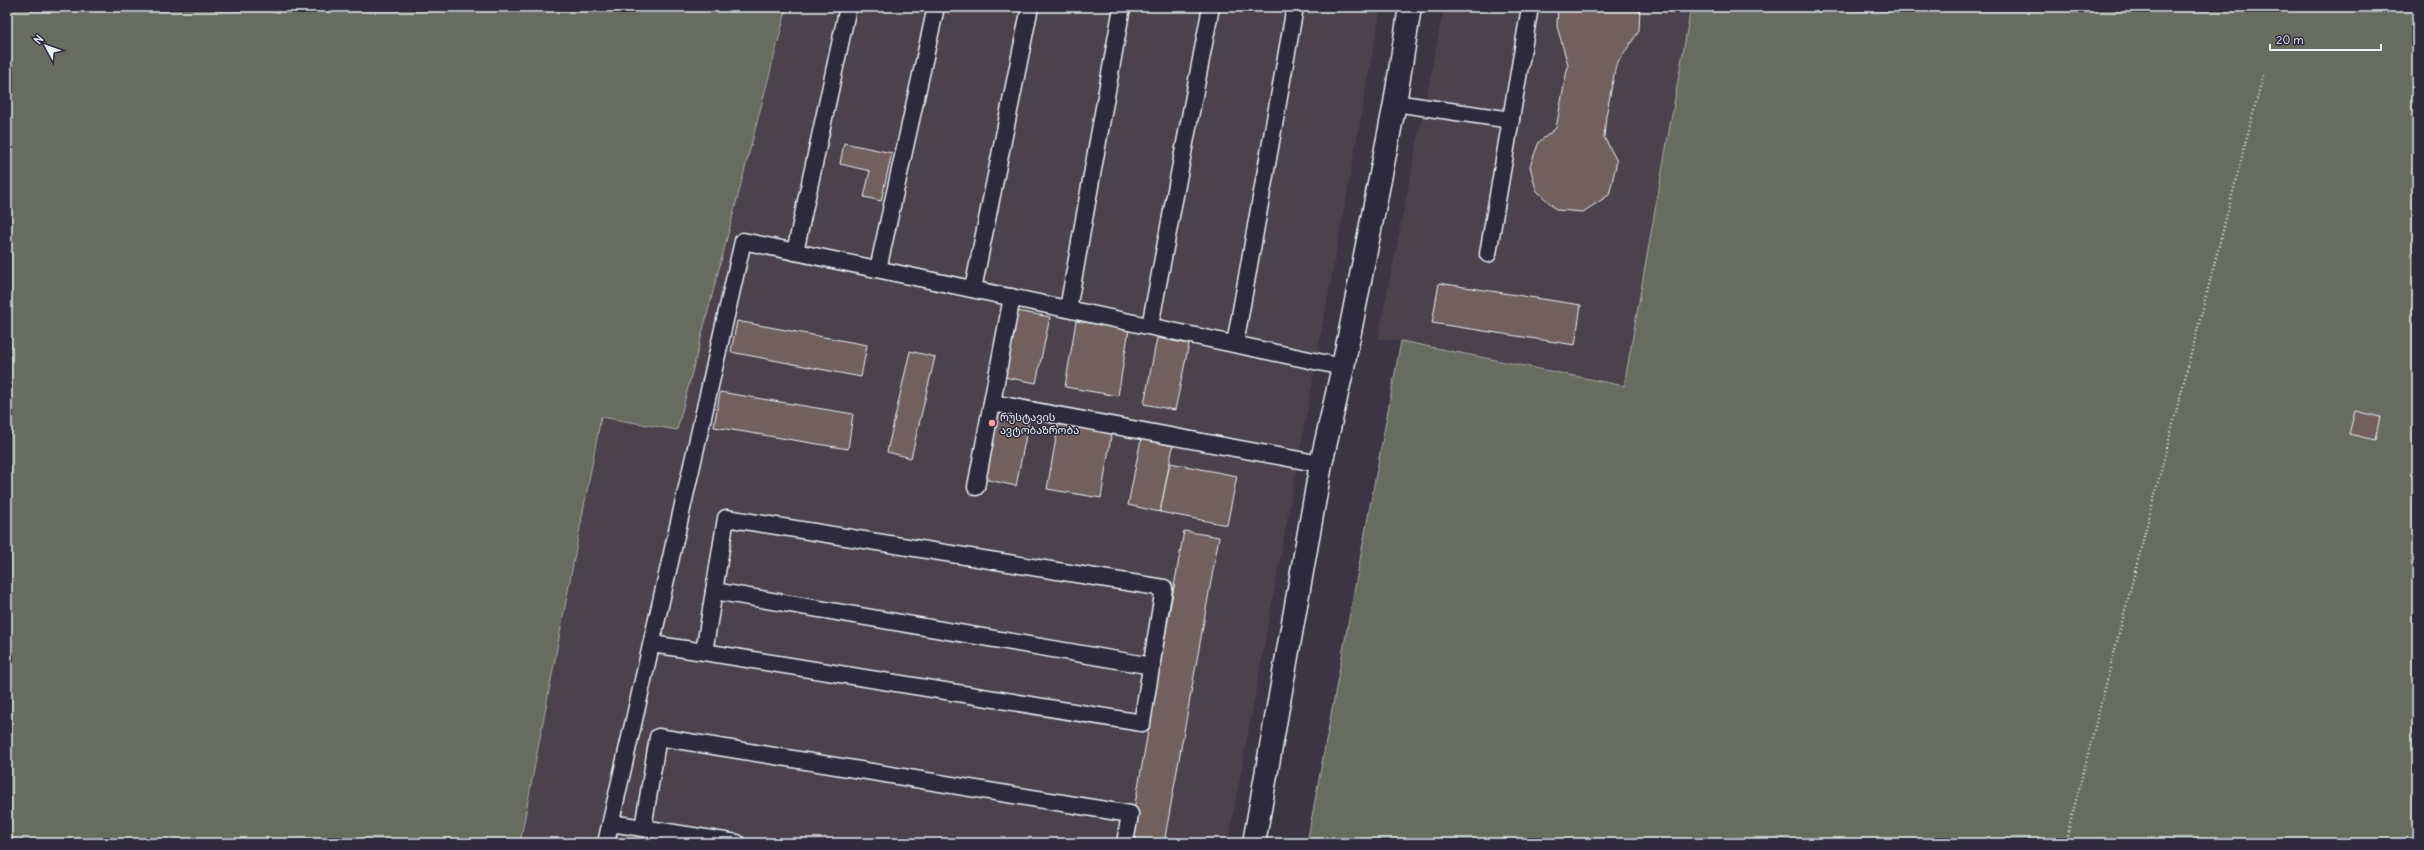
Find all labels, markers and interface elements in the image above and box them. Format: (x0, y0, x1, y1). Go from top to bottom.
north arrow (26, 26, 66, 66)
scale bar (2270, 26, 2381, 52)
text: N (31, 32, 46, 47)
text: 20 m (2276, 32, 2304, 47)
place label: რუსტავის ავტობაზრობა (1000, 410, 1079, 437)
marker: რუსტავის ავტობაზრობა (987, 418, 997, 428)

